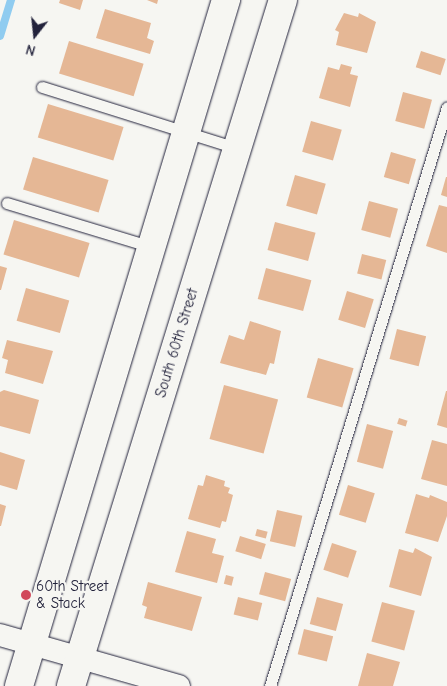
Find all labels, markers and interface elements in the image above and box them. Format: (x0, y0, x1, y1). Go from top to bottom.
north arrow (10, 10, 60, 60)
text: N (24, 40, 37, 59)
street label: South 60th Street (152, 286, 202, 400)
place label: 60th Street & Stack (36, 577, 108, 612)
marker: 60th Street & Stack (20, 589, 32, 601)

